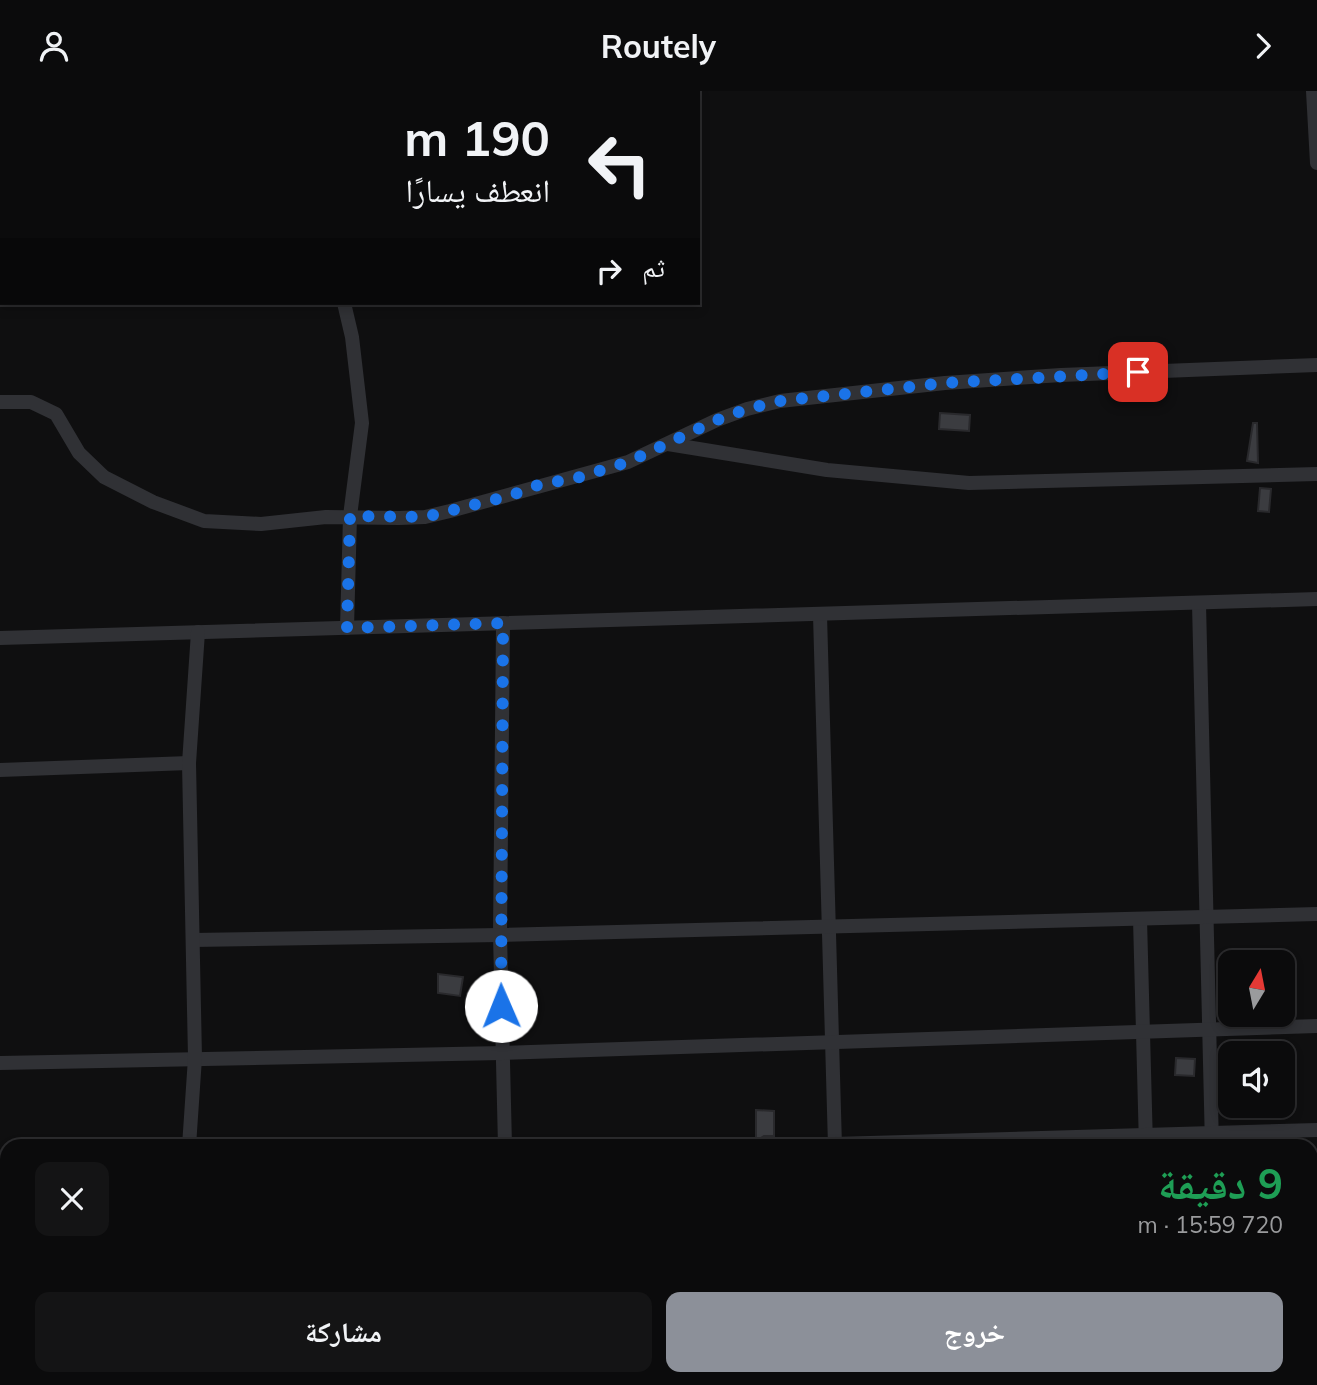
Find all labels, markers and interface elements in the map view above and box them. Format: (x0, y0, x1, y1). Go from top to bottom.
text: Routely (601, 26, 716, 66)
icon: person (35, 27, 73, 65)
icon: forward (1244, 27, 1282, 65)
text: 190 m (404, 107, 550, 168)
icon: left (574, 119, 665, 210)
text: انعطف يسارًا (405, 170, 550, 210)
text: ثم (642, 251, 665, 284)
icon: right (590, 252, 628, 290)
pin (1108, 342, 1168, 402)
icon: arrive (1119, 353, 1157, 391)
north arrow (1218, 950, 1295, 1027)
map controls (1218, 950, 1295, 1118)
position arrow (464, 969, 538, 1043)
button: sound (1218, 1041, 1295, 1118)
text: 9 دقيقة (1158, 1157, 1283, 1210)
button: close (35, 1162, 109, 1236)
text: 720 m · 15:59 (1138, 1210, 1283, 1239)
button: مشاركة (35, 1292, 652, 1372)
button: خروج (666, 1292, 1283, 1372)

